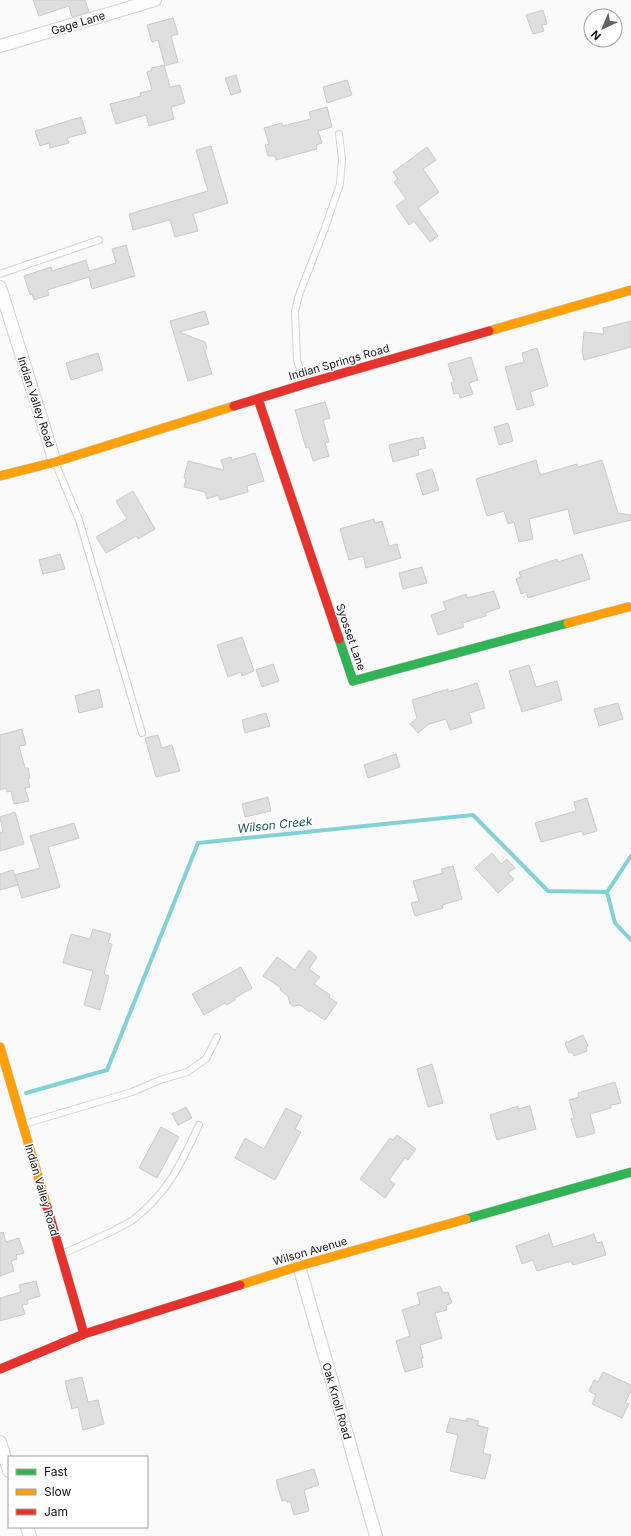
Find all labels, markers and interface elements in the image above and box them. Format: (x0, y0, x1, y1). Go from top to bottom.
street label: Gage Lane (49, 8, 107, 38)
north arrow (583, 8, 623, 48)
text: N (588, 27, 604, 43)
street label: Indian Springs Road (287, 341, 391, 383)
street label: Indian Valley Road (15, 355, 57, 449)
street label: Syosset Lane (333, 602, 369, 672)
water label: Wilson Creek (237, 813, 313, 836)
street label: Indian Valley Road (22, 1142, 62, 1238)
street label: Wilson Avenue (271, 1234, 349, 1268)
street label: Oak Knoll Road (319, 1361, 355, 1441)
legend (8, 1456, 148, 1528)
text: Fast (44, 1464, 68, 1479)
text: Slow (44, 1484, 72, 1499)
text: Jam (44, 1504, 68, 1519)

